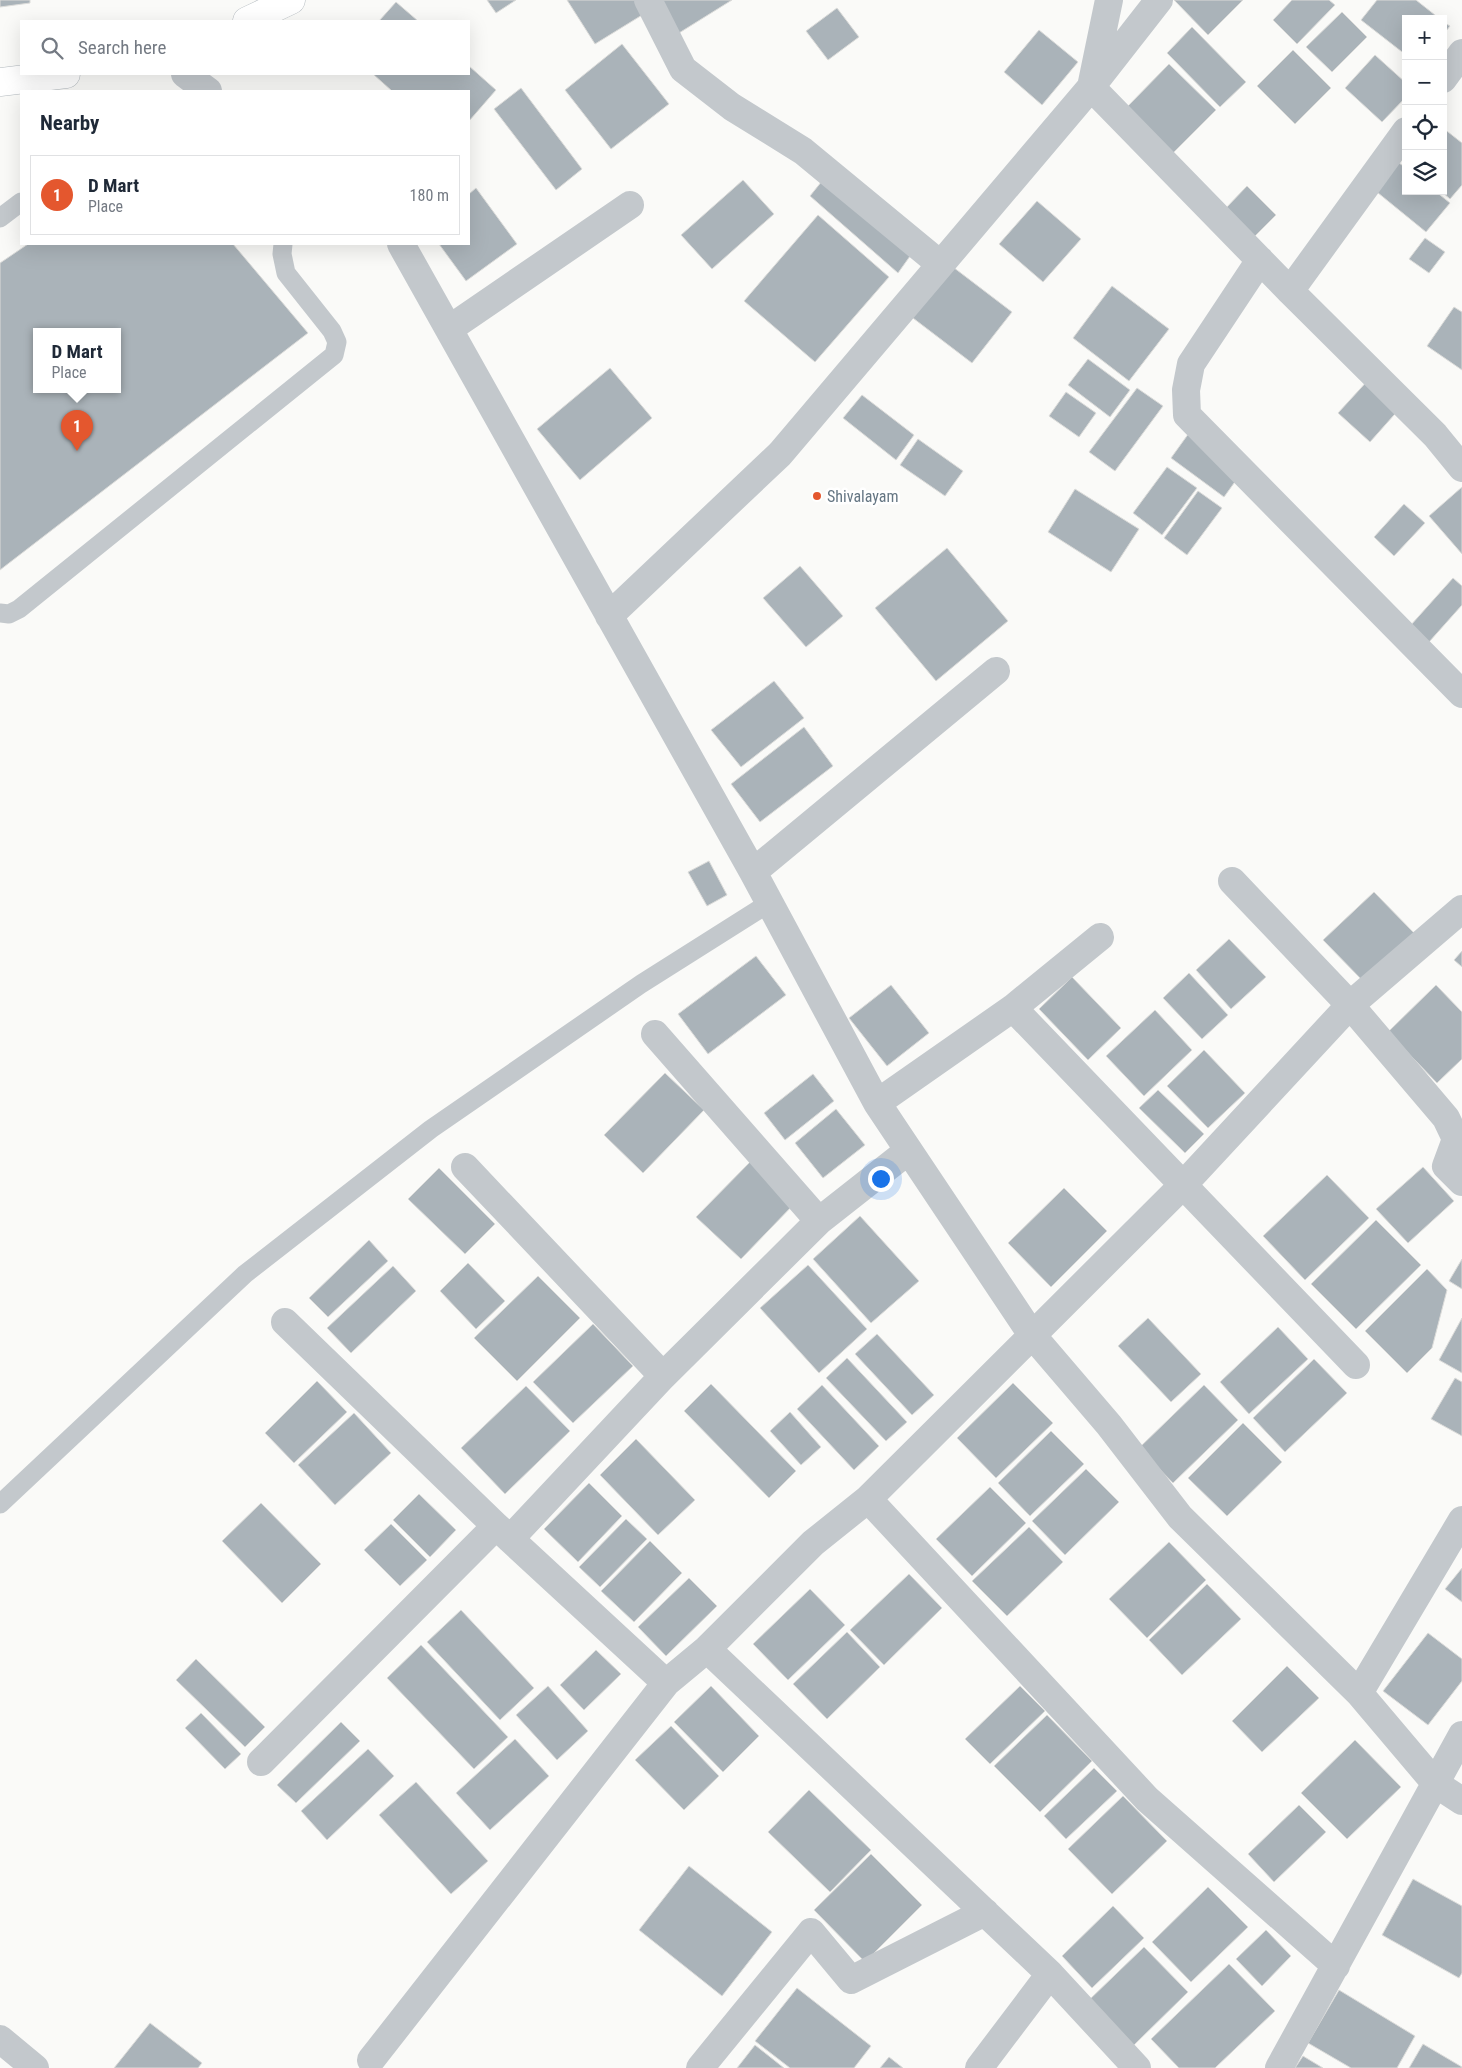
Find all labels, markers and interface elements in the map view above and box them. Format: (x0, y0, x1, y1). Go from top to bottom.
map controls (1402, 15, 1447, 195)
button: + (1402, 15, 1447, 60)
search box (20, 20, 470, 75)
icon: search (38, 34, 66, 62)
text: Search here (78, 36, 166, 59)
button: − (1402, 60, 1447, 105)
button: locate (1402, 105, 1447, 150)
text: Nearby (40, 111, 99, 135)
button: layers (1402, 150, 1447, 195)
text: D Mart (88, 174, 139, 197)
text: 1 (53, 186, 61, 205)
text: 180 m (410, 186, 449, 205)
text: Place (88, 197, 123, 216)
popup (33, 328, 121, 393)
text: D Mart (51, 340, 103, 363)
text: Place (51, 363, 87, 382)
pin: 1 (61, 410, 93, 451)
place label: Shivalayam (827, 487, 899, 506)
marker: Shivalayam (811, 490, 823, 502)
your location (868, 1166, 894, 1192)

